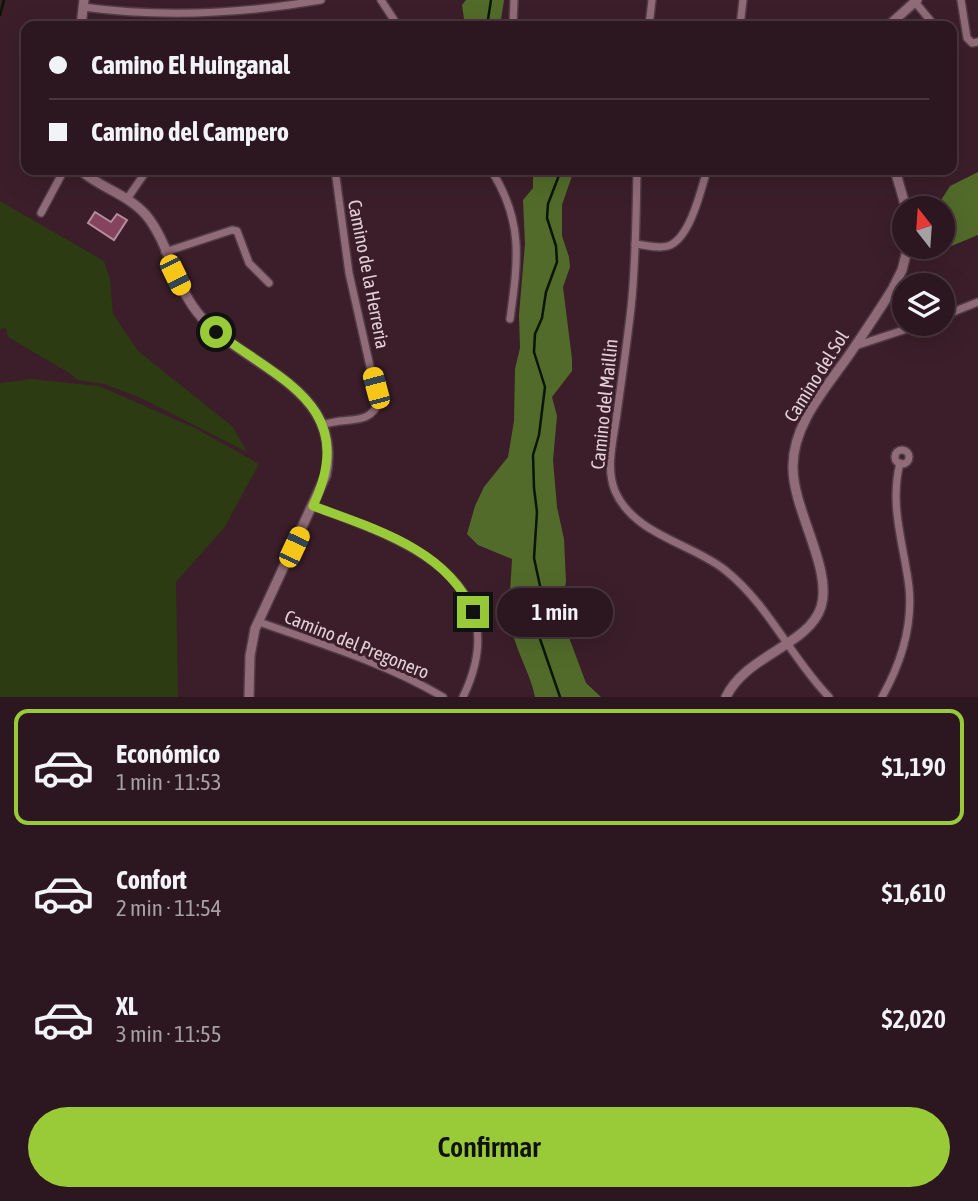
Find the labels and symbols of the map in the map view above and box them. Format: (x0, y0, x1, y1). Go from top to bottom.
north arrow (892, 196, 956, 259)
street label: Camino de la Herreria (344, 198, 394, 350)
car (157, 252, 194, 298)
route start (200, 316, 232, 348)
street label: Camino del Sol (779, 326, 853, 426)
street label: Camino del Maillin (586, 338, 622, 470)
car (361, 365, 392, 411)
car (276, 524, 313, 570)
callout: 1 min (498, 588, 613, 636)
route end (457, 596, 489, 628)
street label: Camino del Pregonero (281, 605, 433, 683)

